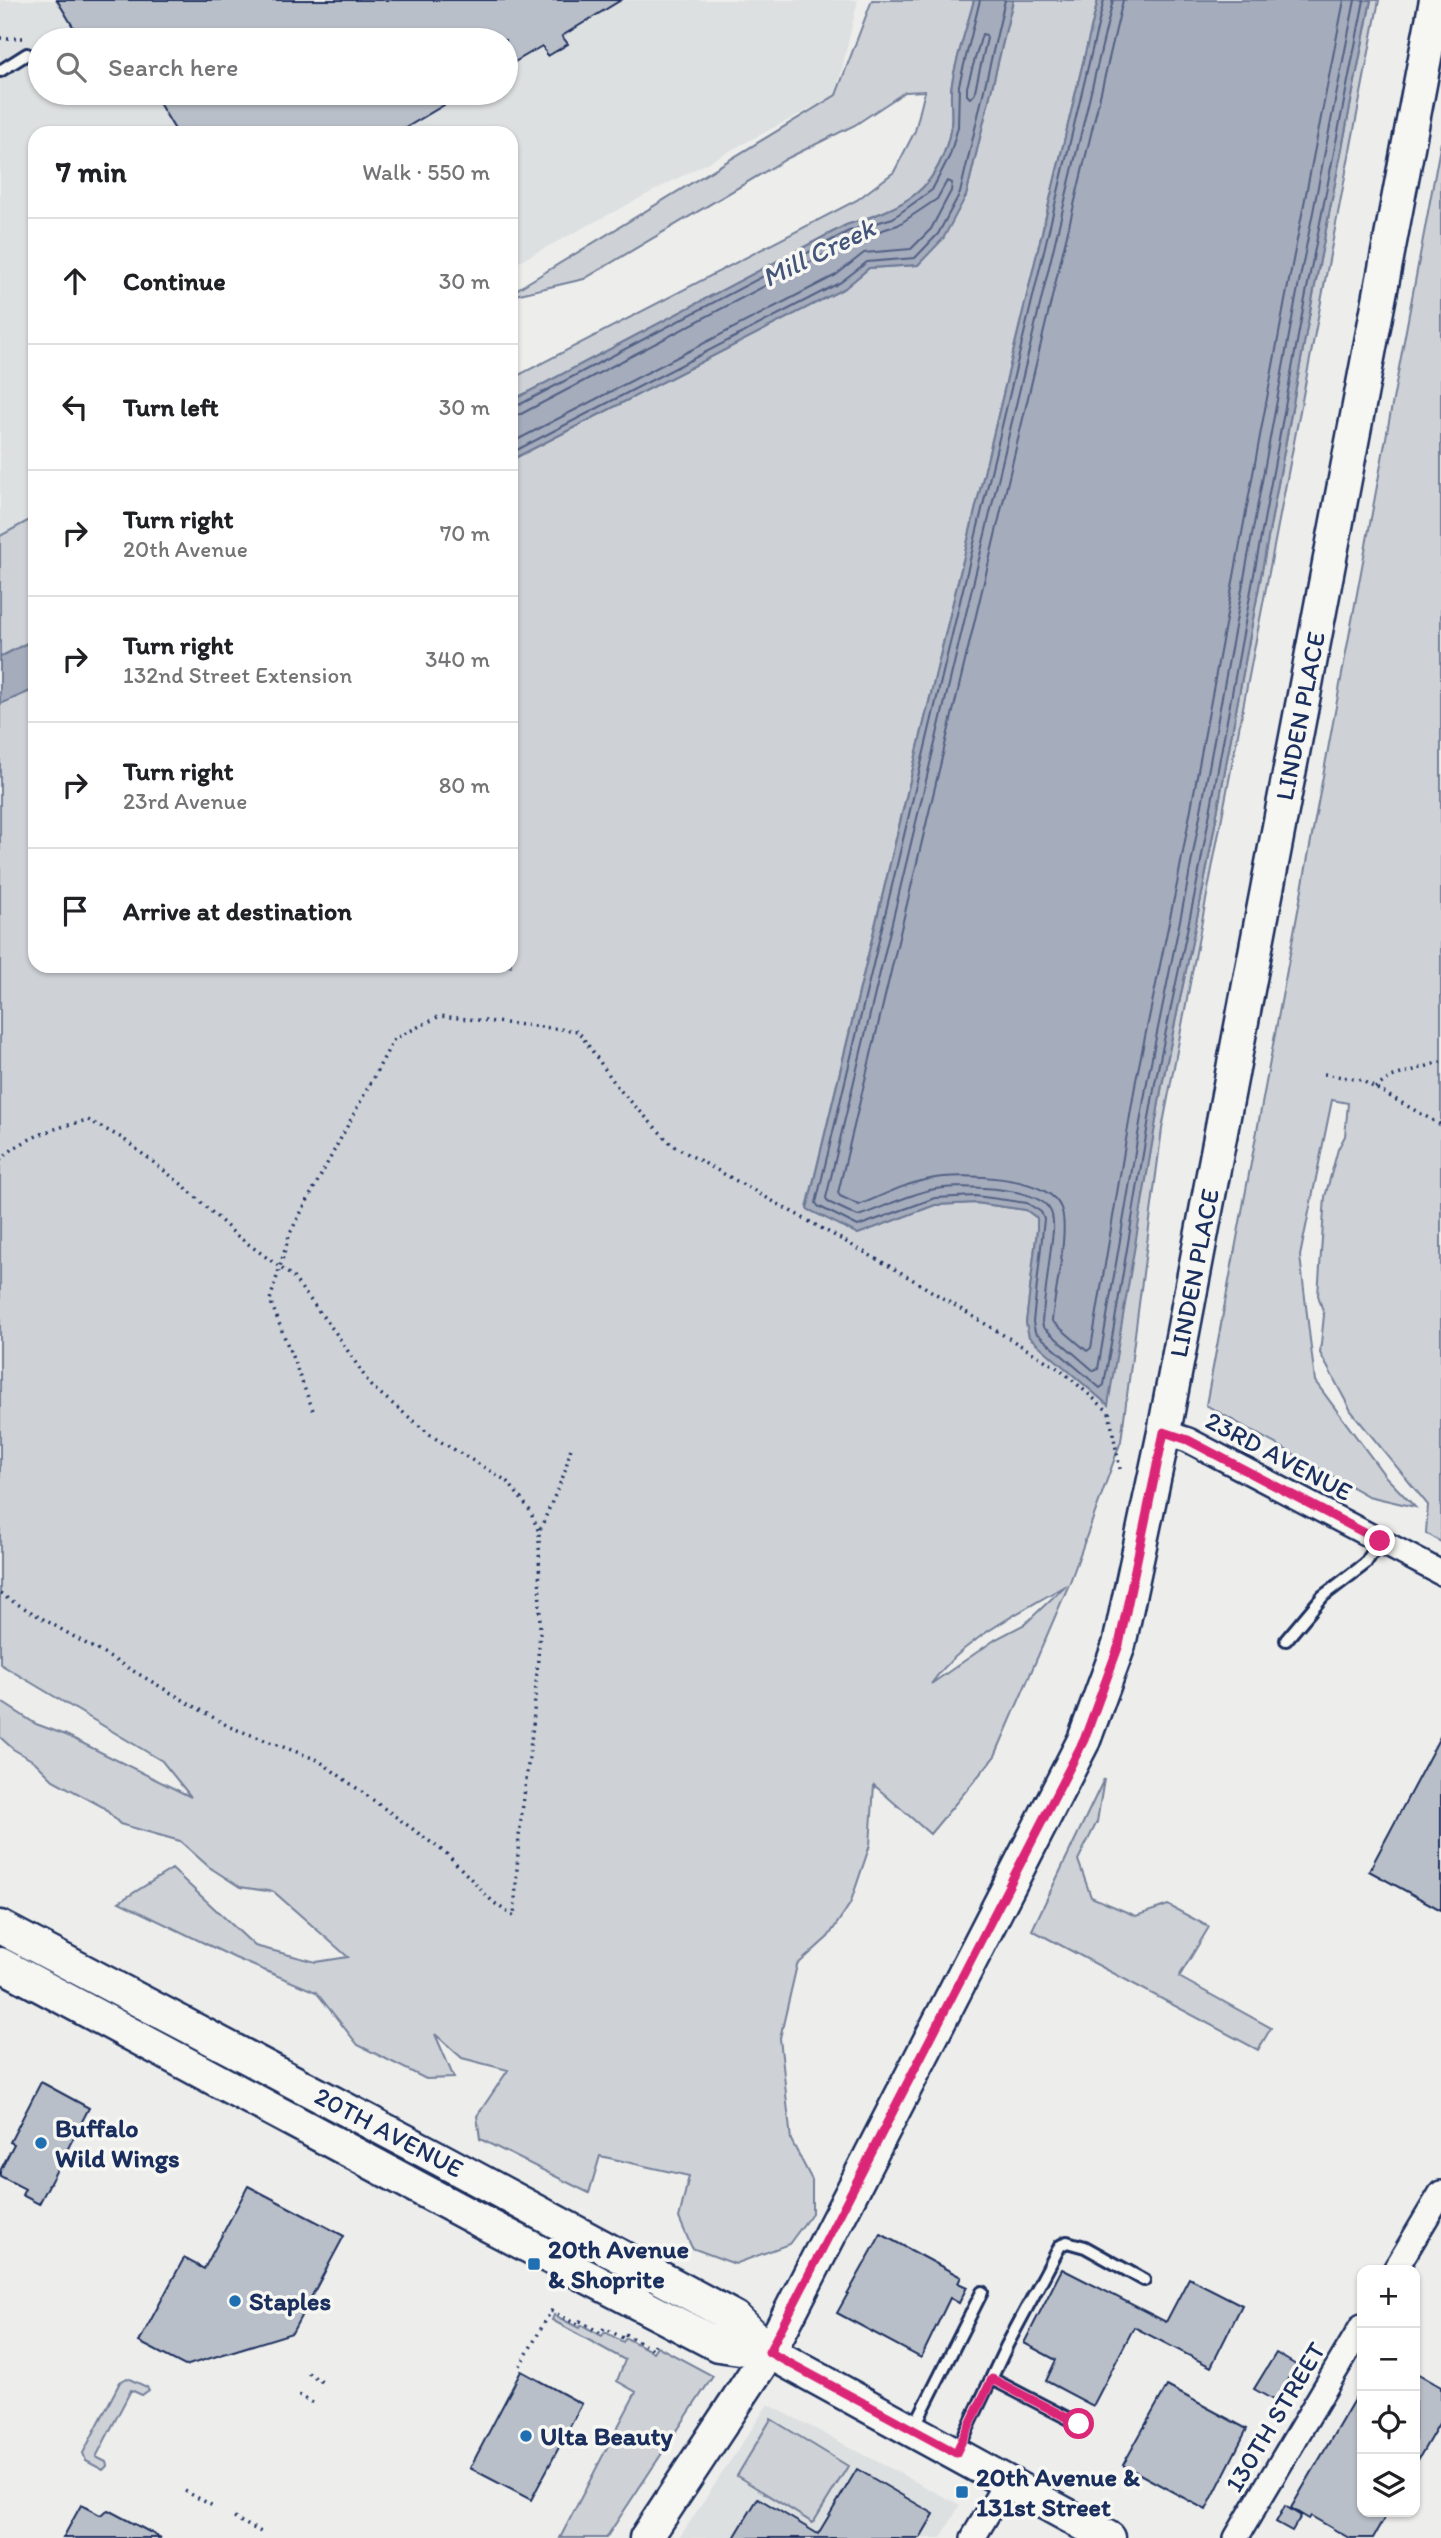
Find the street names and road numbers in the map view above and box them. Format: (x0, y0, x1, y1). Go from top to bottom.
street label: LINDEN PLACE (1268, 629, 1332, 803)
street label: LINDEN PLACE (1162, 1186, 1226, 1360)
street label: 23RD AVENUE (1200, 1404, 1358, 1508)
street label: 20TH AVENUE (309, 2079, 469, 2185)
street label: 130TH STREET (1218, 2336, 1333, 2498)

